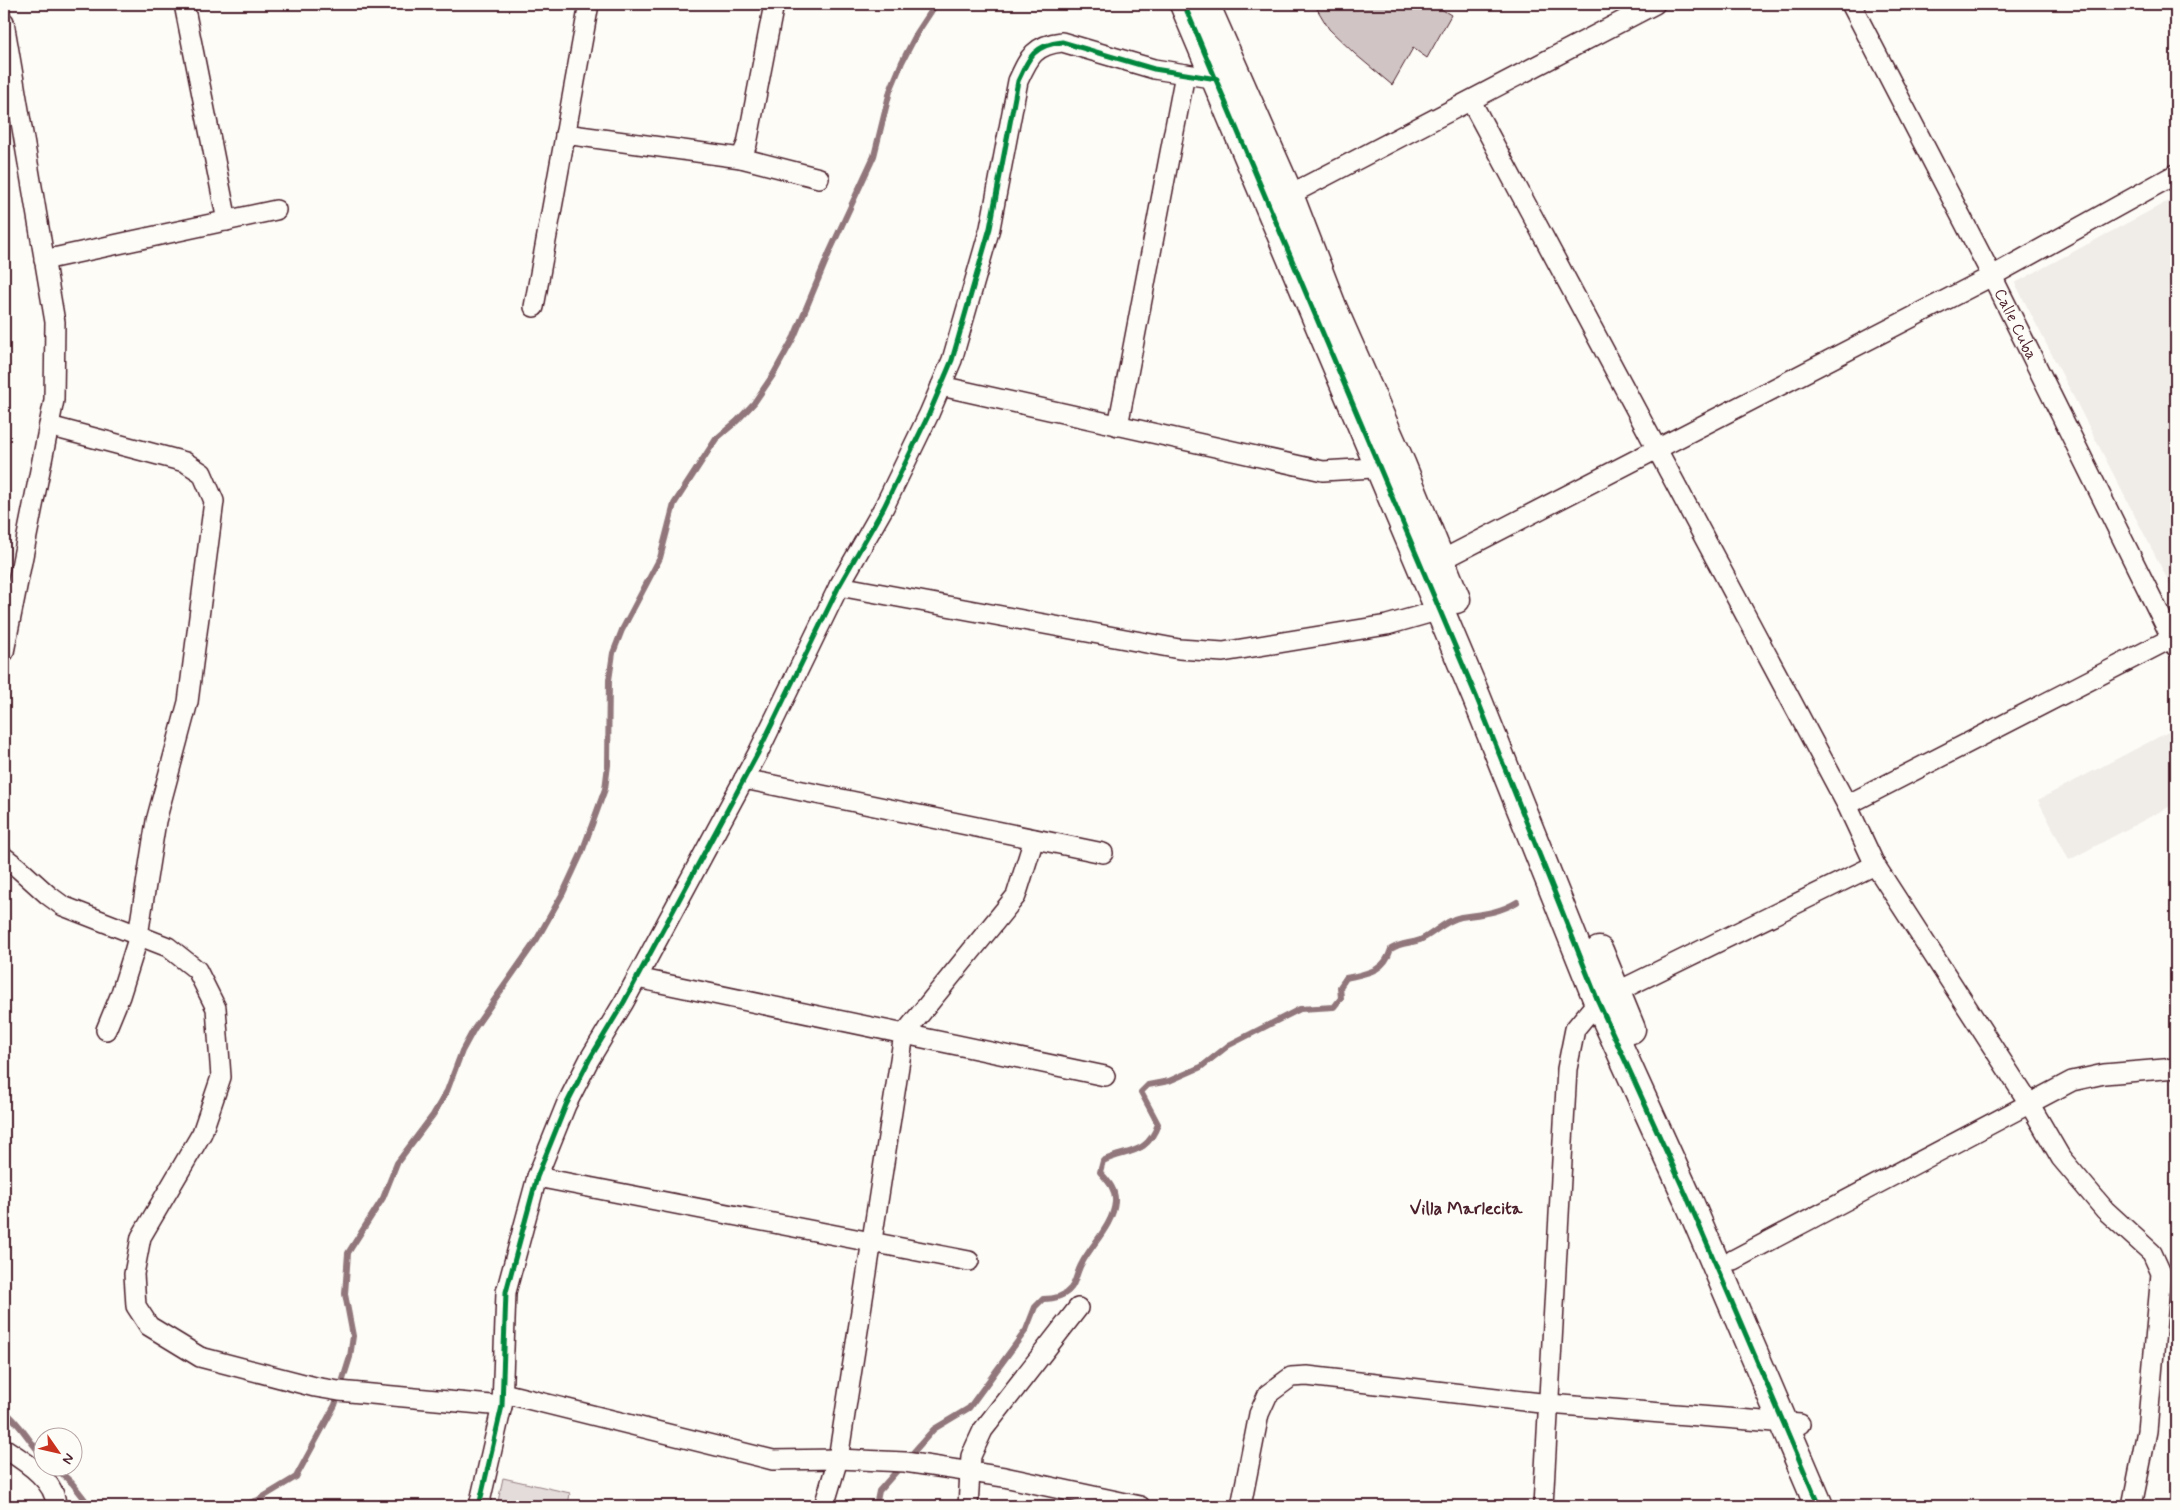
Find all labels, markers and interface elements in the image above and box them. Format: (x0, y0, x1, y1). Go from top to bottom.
street label: Calle Cuba (1989, 285, 2042, 363)
district label: Villa Marlecita (1410, 1197, 1523, 1221)
north arrow (32, 1428, 82, 1478)
text: N (58, 1450, 78, 1468)

